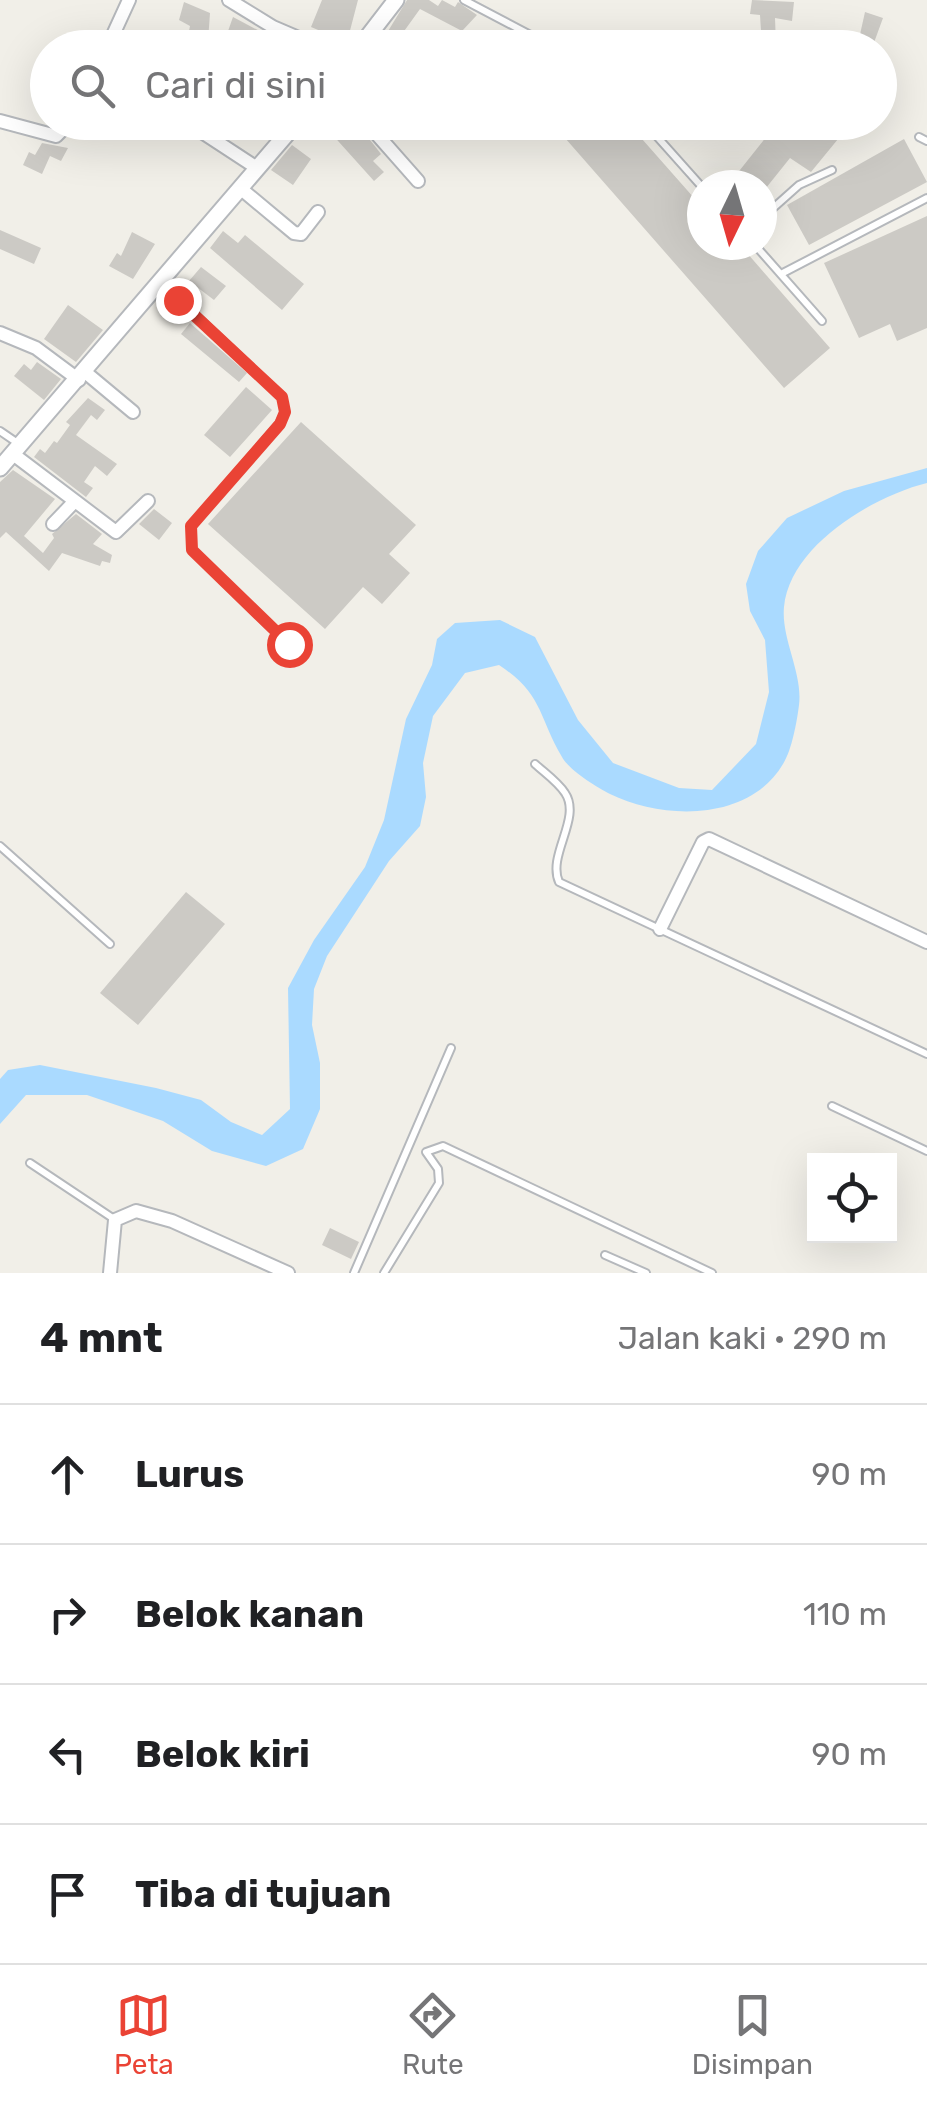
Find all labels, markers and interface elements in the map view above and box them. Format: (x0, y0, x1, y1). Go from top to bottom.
search box (30, 30, 897, 140)
icon: search (65, 58, 120, 113)
text: Cari di sini (145, 62, 326, 108)
north arrow (687, 170, 777, 260)
route end (156, 278, 202, 324)
route start (267, 622, 313, 668)
map controls (807, 1153, 897, 1243)
button: locate (807, 1153, 897, 1243)
text: 4 mnt (40, 1313, 163, 1363)
text: Jalan kaki · 290 m (618, 1319, 887, 1357)
icon: ahead (40, 1447, 95, 1502)
text: Lurus (135, 1451, 244, 1497)
text: 90 m (811, 1455, 887, 1493)
icon: right (40, 1587, 95, 1642)
text: Belok kanan (135, 1591, 364, 1637)
text: 110 m (803, 1595, 887, 1633)
icon: left (40, 1727, 95, 1782)
text: Belok kiri (135, 1731, 310, 1777)
text: 90 m (811, 1735, 887, 1773)
icon: arrive (40, 1867, 95, 1922)
text: Tiba di tujuan (135, 1871, 391, 1917)
tab: Peta (114, 1988, 174, 2081)
tab: Rute (402, 1988, 464, 2081)
tab: Disimpan (692, 1988, 813, 2081)

